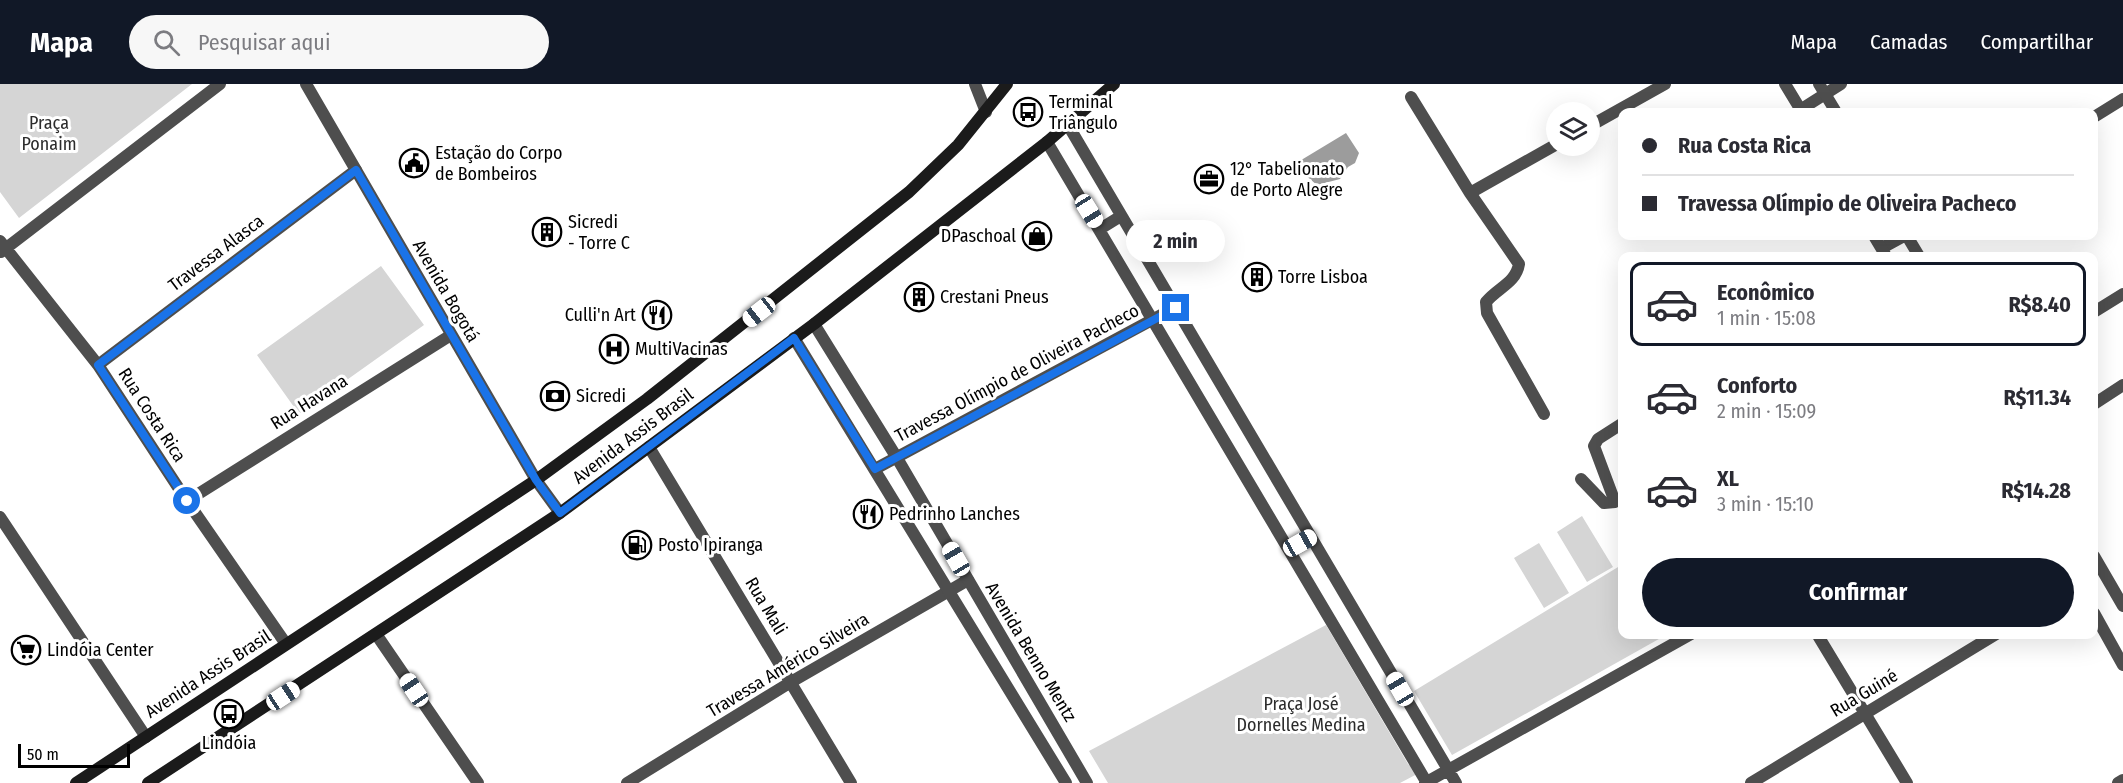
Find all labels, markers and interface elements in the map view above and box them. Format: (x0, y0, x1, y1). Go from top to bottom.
search box (129, 15, 549, 69)
text: Mapa (30, 26, 93, 59)
icon: search (150, 26, 183, 59)
text: Pesquisar aqui (198, 29, 330, 56)
text: Mapa (1791, 29, 1837, 55)
text: Camadas (1870, 29, 1948, 55)
text: Compartilhar (1981, 29, 2093, 55)
place label: Terminal Triângulo (1049, 91, 1118, 134)
bus stop icon: Terminal Triângulo (1012, 96, 1044, 128)
map controls (1546, 102, 1600, 156)
button: layers (1546, 102, 1600, 156)
park label: Praça Ponaim (21, 112, 77, 155)
text: Rua Costa Rica (1678, 132, 1811, 159)
place label: Estação do Corpo de Bombeiros (435, 142, 563, 185)
public building icon: Estação do Corpo de Bombeiros (398, 147, 430, 179)
place label: 12° Tabelionato de Porto Alegre (1230, 158, 1345, 201)
office icon: 12° Tabelionato de Porto Alegre (1193, 163, 1225, 195)
text: Travessa Olímpio de Oliveira Pacheco (1678, 190, 2017, 217)
car (1072, 191, 1106, 231)
street label: Travessa Alasca (164, 210, 268, 296)
place label: Sicredi - Torre C (568, 211, 630, 254)
building icon: Sicredi - Torre C (531, 216, 563, 248)
shop icon: DPaschoal (1021, 220, 1053, 252)
callout: 2 min (1126, 221, 1226, 263)
place label: DPaschoal (941, 225, 1016, 247)
text: 2 min (1153, 229, 1198, 253)
street label: Avenida Bogotá (408, 236, 484, 346)
building icon: Torre Lisboa (1241, 261, 1273, 293)
place label: Torre Lisboa (1278, 266, 1368, 288)
icon: car (1645, 277, 1699, 331)
text: Econômico (1717, 279, 1815, 306)
building icon: Crestani Pneus (903, 281, 935, 313)
place label: Crestani Pneus (940, 286, 1049, 308)
text: R$8.40 (2008, 291, 2071, 318)
car (739, 294, 779, 330)
route end (1162, 294, 1189, 321)
restaurant icon: Culli'n Art (641, 299, 673, 331)
street label: Travessa Olímpio de Oliveira Pacheco (891, 299, 1143, 447)
place label: Culli'n Art (565, 304, 636, 326)
text: 1 min · 15:08 (1717, 306, 1816, 330)
hospital icon: MultiVacinas (598, 333, 630, 365)
place label: MultiVacinas (635, 338, 728, 360)
street label: Rua Costa Rica (113, 364, 191, 466)
street label: Rua Havana (266, 370, 352, 434)
icon: car (1645, 370, 1699, 424)
text: Conforto (1717, 372, 1797, 399)
bank icon: Sicredi (539, 380, 571, 412)
street label: Avenida Assis Brasil (568, 383, 698, 489)
text: R$11.34 (2003, 384, 2071, 411)
place label: Sicredi (576, 385, 626, 407)
text: 2 min · 15:09 (1717, 399, 1816, 423)
icon: car (1645, 463, 1699, 517)
text: XL (1717, 465, 1739, 492)
text: R$14.28 (2001, 477, 2071, 504)
route start (173, 487, 200, 514)
text: 3 min · 15:10 (1717, 492, 1814, 516)
restaurant icon: Pedrinho Lanches (852, 498, 884, 530)
place label: Pedrinho Lanches (889, 503, 1020, 525)
car (1280, 526, 1320, 560)
fuel station icon: Posto Ipiranga (621, 529, 653, 561)
place label: Posto Ipiranga (658, 534, 763, 556)
car (939, 539, 973, 579)
button: Confirmar (1642, 558, 2074, 627)
street label: Rua Mali (740, 573, 792, 639)
street label: Avenida Benno Mentz (981, 578, 1081, 726)
street label: Travessa Américo Silveira (703, 608, 873, 722)
street label: Avenida Assis Brasil (141, 625, 275, 723)
supermarket icon: Lindóia Center (10, 634, 42, 666)
place label: Lindóia Center (47, 639, 154, 661)
street label: Rua Guiné (1826, 664, 1902, 722)
car (1383, 669, 1417, 709)
car (396, 670, 432, 710)
car (263, 679, 303, 713)
park label: Praça José Dornelles Medina (1237, 693, 1366, 736)
bus stop icon: Lindóia (213, 698, 245, 730)
place label: Lindóia (202, 732, 256, 754)
scale bar (18, 741, 130, 768)
text: 50 m (27, 745, 59, 764)

